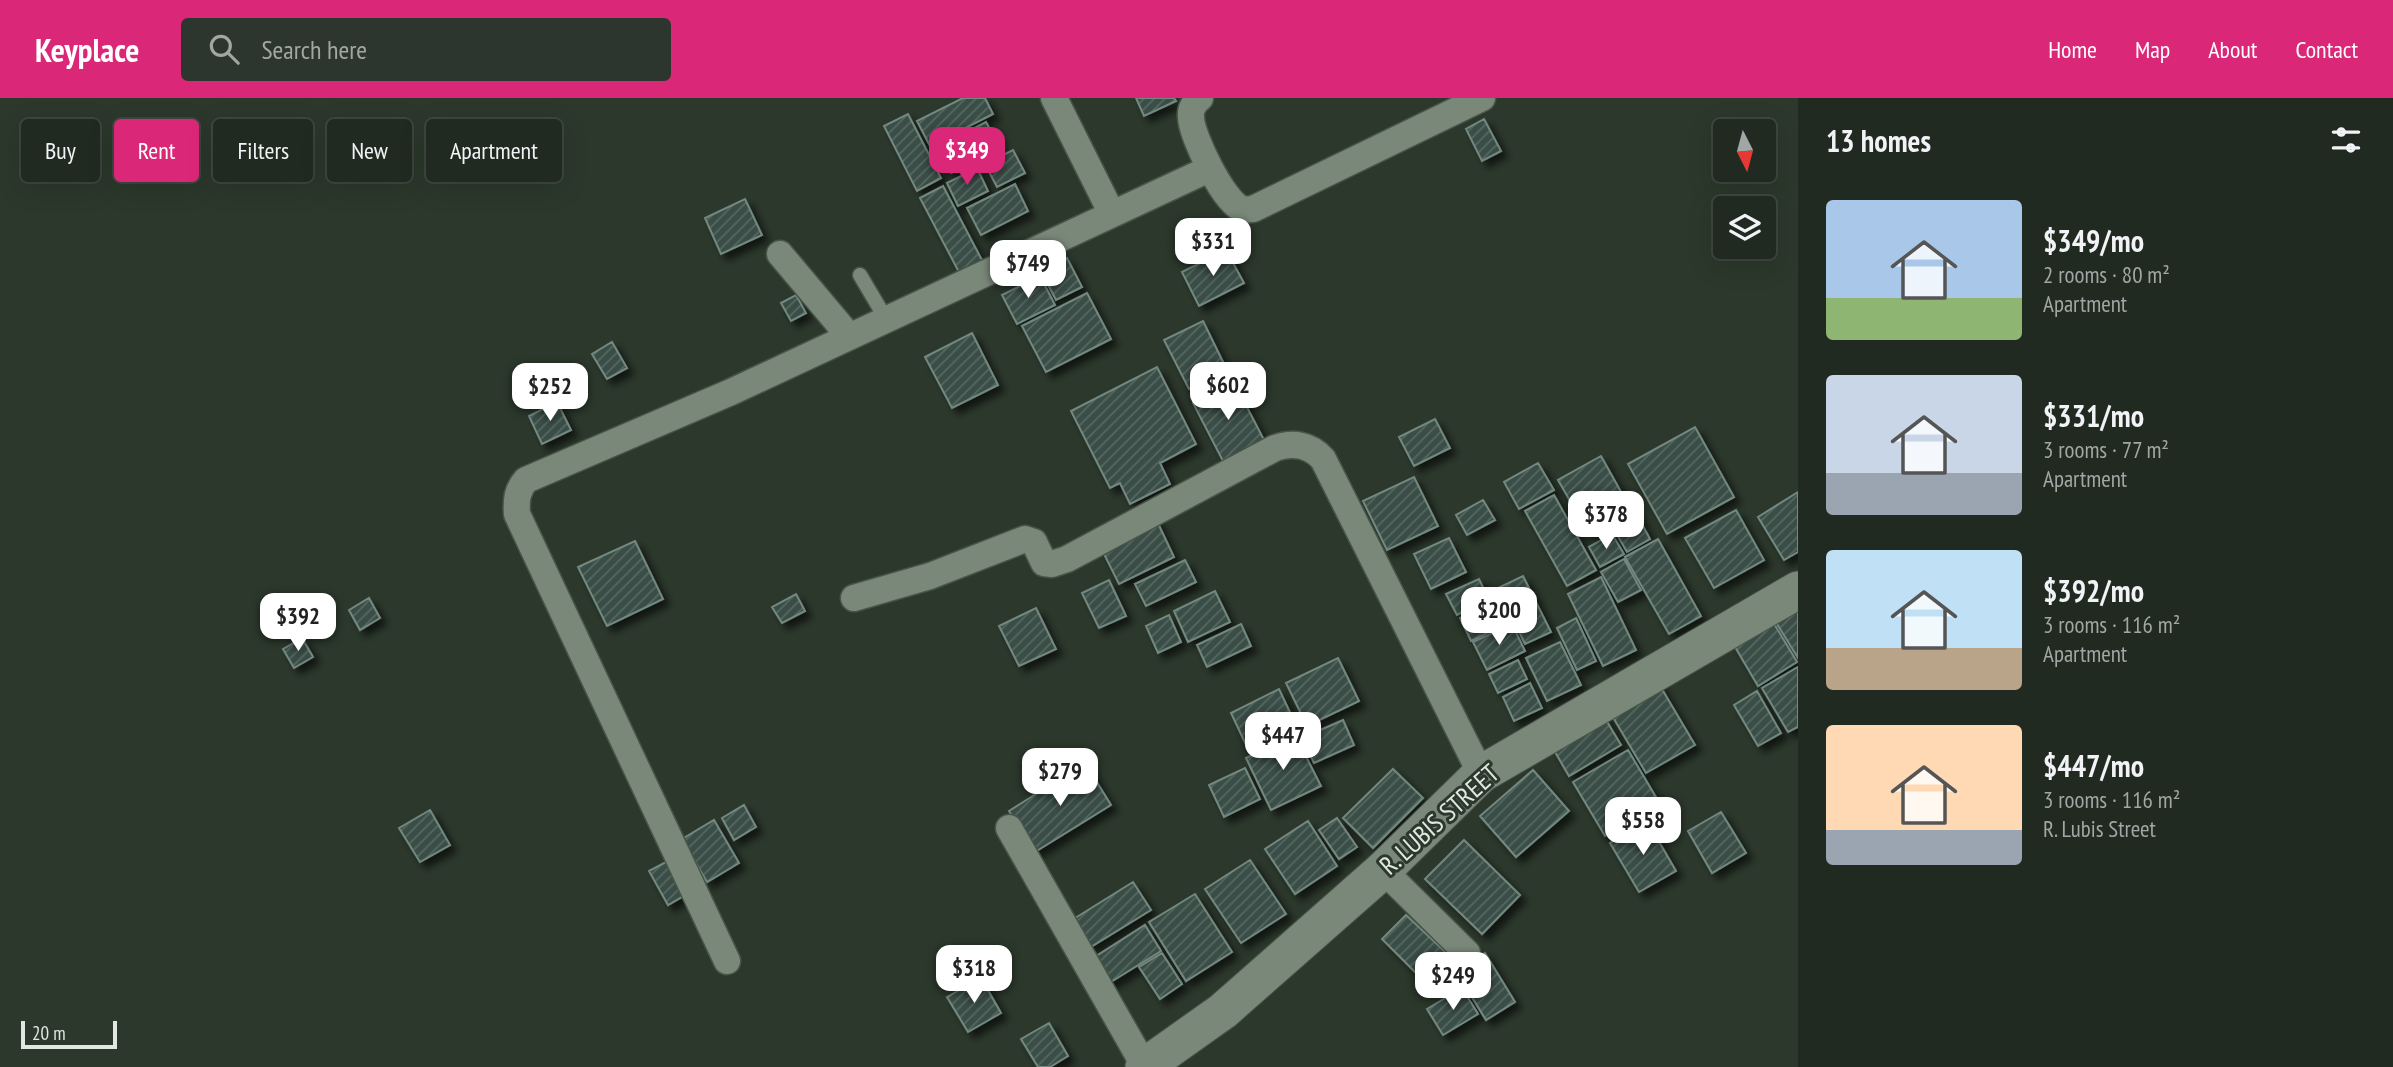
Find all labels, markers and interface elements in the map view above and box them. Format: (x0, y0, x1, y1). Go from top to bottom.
search box (181, 18, 671, 81)
text: Keyplace (35, 28, 139, 71)
icon: search (205, 30, 243, 68)
text: Search here (261, 33, 367, 66)
text: Home (2048, 34, 2097, 65)
text: Map (2135, 34, 2170, 65)
text: About (2208, 34, 2257, 65)
text: Contact (2295, 34, 2358, 65)
chip: Buy (21, 119, 100, 182)
chip: Rent (114, 119, 199, 182)
chip: Filters (213, 119, 313, 182)
chip: New (327, 119, 412, 182)
chip: Apartment (426, 119, 562, 182)
north arrow (1713, 119, 1776, 182)
map controls (1713, 119, 1776, 259)
text: 13 homes (1826, 121, 1931, 160)
icon: filters (2327, 121, 2365, 159)
pin: $349 (926, 127, 1008, 187)
text: $349 (945, 135, 989, 164)
button: layers (1713, 196, 1776, 259)
pin: $331 (1172, 218, 1254, 278)
text: $349/mo (2043, 221, 2144, 260)
text: $331 (1191, 226, 1235, 255)
icon: home (1882, 228, 1966, 312)
pin: $749 (987, 240, 1069, 300)
text: $749 (1006, 248, 1050, 277)
text: 2 rooms · 80 m² (2043, 260, 2170, 289)
text: Apartment (2043, 289, 2127, 318)
pin: $602 (1187, 362, 1269, 422)
pin: $252 (509, 364, 591, 423)
text: $602 (1206, 370, 1250, 399)
text: $252 (528, 371, 572, 400)
text: $331/mo (2043, 396, 2144, 435)
icon: home (1882, 403, 1966, 487)
text: 3 rooms · 77 m² (2043, 435, 2169, 464)
text: Apartment (2043, 464, 2127, 493)
pin: $378 (1565, 491, 1647, 551)
text: $378 (1584, 499, 1628, 528)
text: $392/mo (2043, 571, 2144, 610)
icon: home (1882, 578, 1966, 662)
pin: $200 (1458, 588, 1540, 647)
pin: $392 (257, 594, 339, 653)
text: $200 (1477, 595, 1521, 624)
text: $392 (276, 601, 320, 630)
text: 3 rooms · 116 m² (2043, 610, 2180, 639)
text: Apartment (2043, 639, 2127, 668)
pin: $447 (1242, 712, 1324, 772)
text: $447 (1261, 720, 1305, 749)
text: $447/mo (2043, 746, 2144, 785)
pin: $279 (1019, 748, 1101, 808)
icon: home (1882, 753, 1966, 837)
text: $279 (1038, 756, 1082, 785)
street label: R. LUBIS STREET (1372, 757, 1506, 881)
text: 3 rooms · 116 m² (2043, 785, 2180, 814)
pin: $558 (1602, 798, 1684, 857)
text: $558 (1621, 805, 1665, 834)
text: R. Lubis Street (2043, 814, 2156, 843)
pin: $318 (933, 946, 1015, 1005)
text: $318 (952, 953, 996, 982)
pin: $249 (1412, 953, 1494, 1012)
text: $249 (1431, 960, 1475, 989)
scale bar (21, 1018, 117, 1050)
text: 20 m (32, 1021, 66, 1045)

